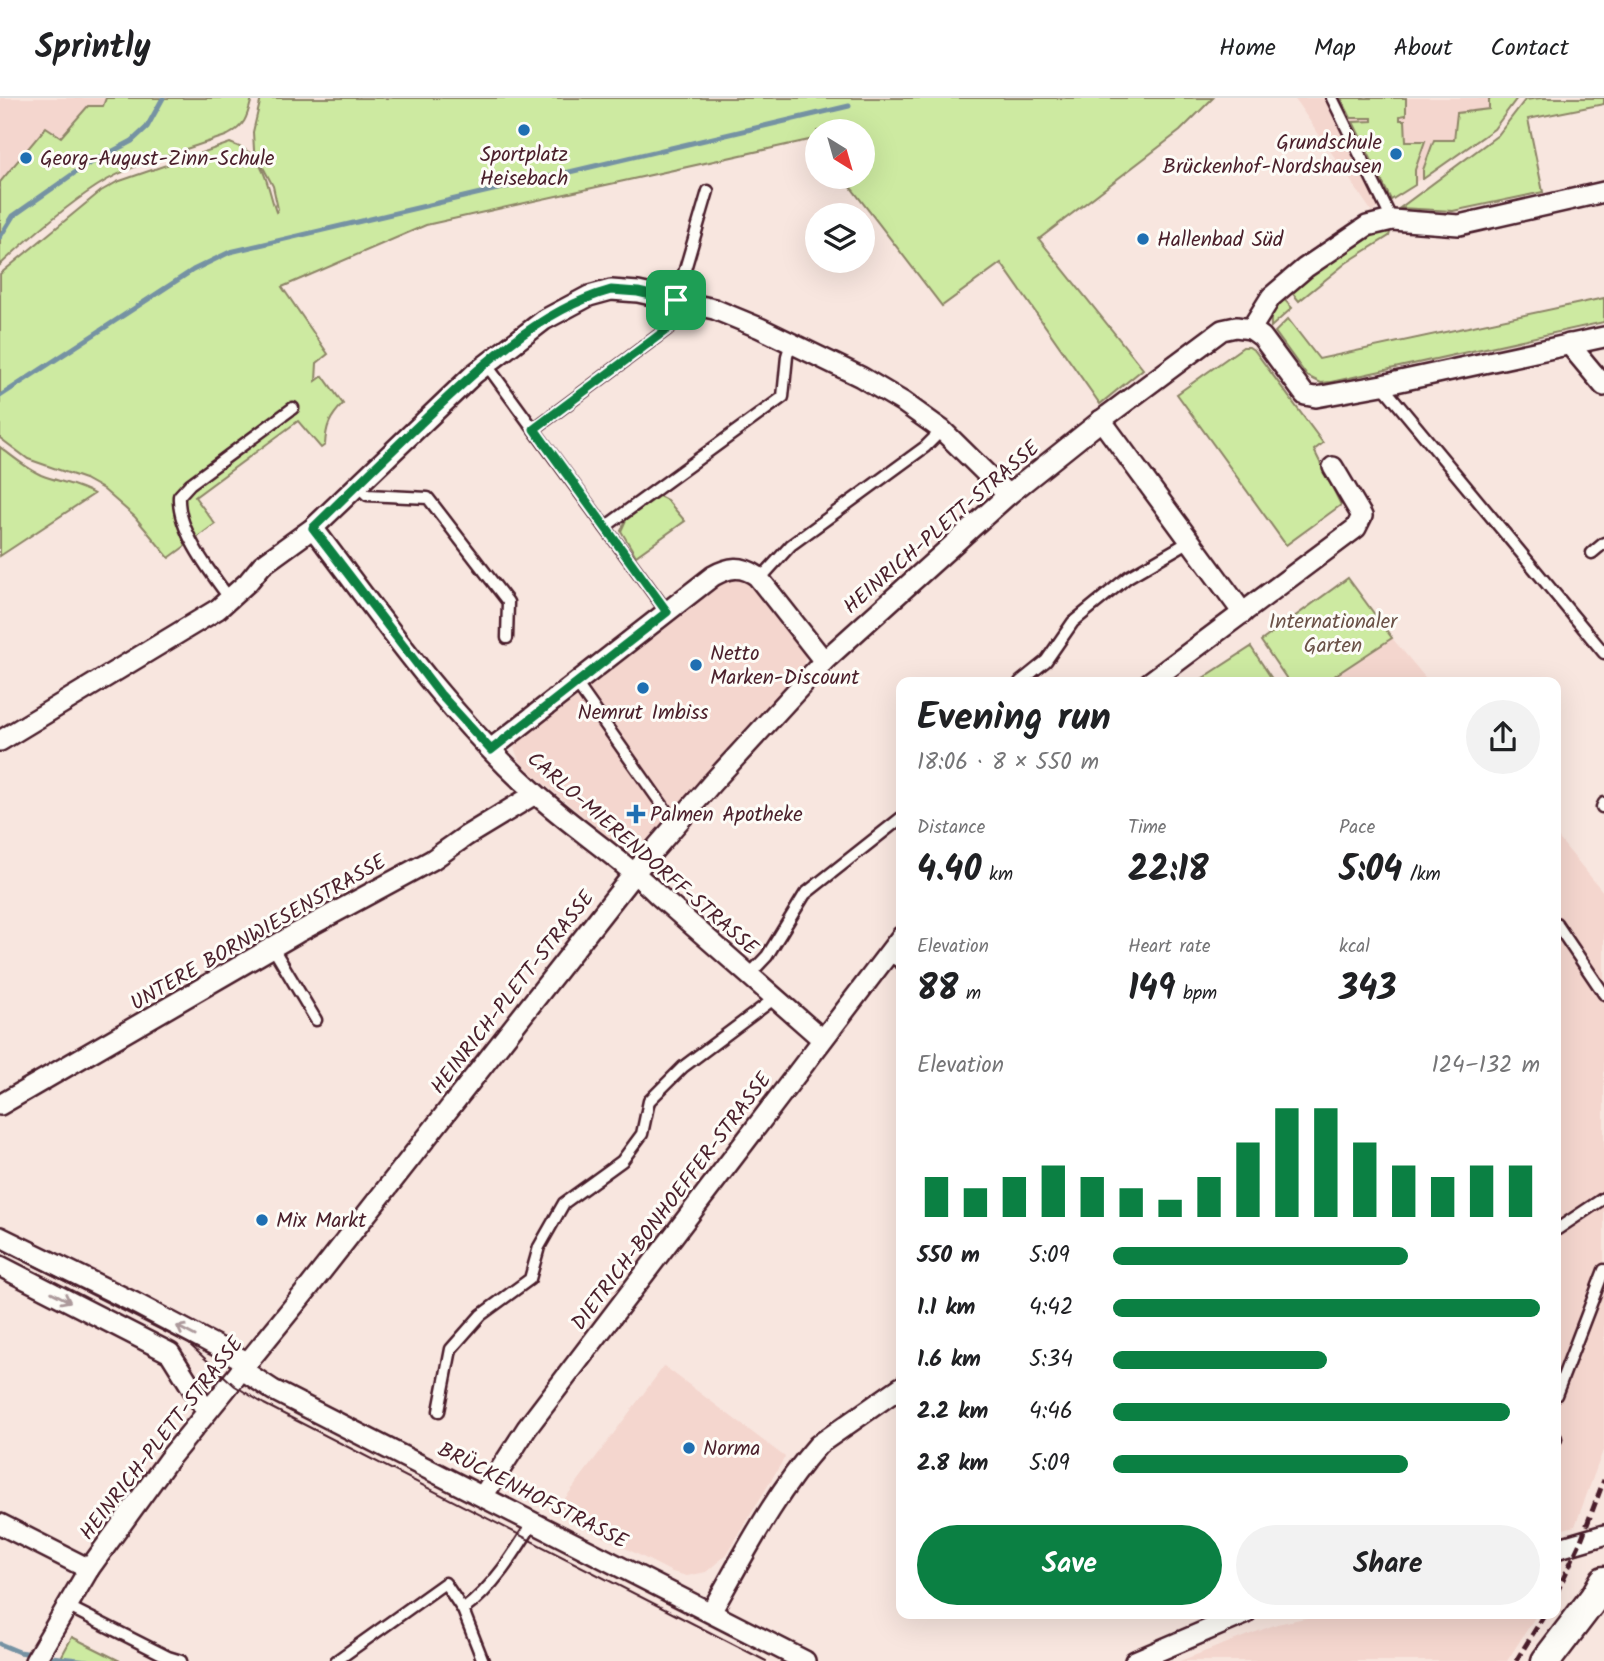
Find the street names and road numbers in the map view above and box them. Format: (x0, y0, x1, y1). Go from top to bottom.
street label: HEINRICH-PLETT-STRASSE (836, 433, 1048, 623)
street label: CARLO-MIERENDORFF-STRASSE (519, 744, 766, 965)
street label: UNTERE BORNWIESENSTRASSE (125, 846, 394, 1020)
street label: HEINRICH-PLETT-STRASSE (423, 883, 604, 1102)
street label: DIETRICH-BONHOEFFER-STRASSE (564, 1065, 781, 1338)
street label: HEINRICH-PLETT-STRASSE (72, 1329, 253, 1548)
street label: BRÜCKENHOFSTRASSE (431, 1434, 634, 1559)

